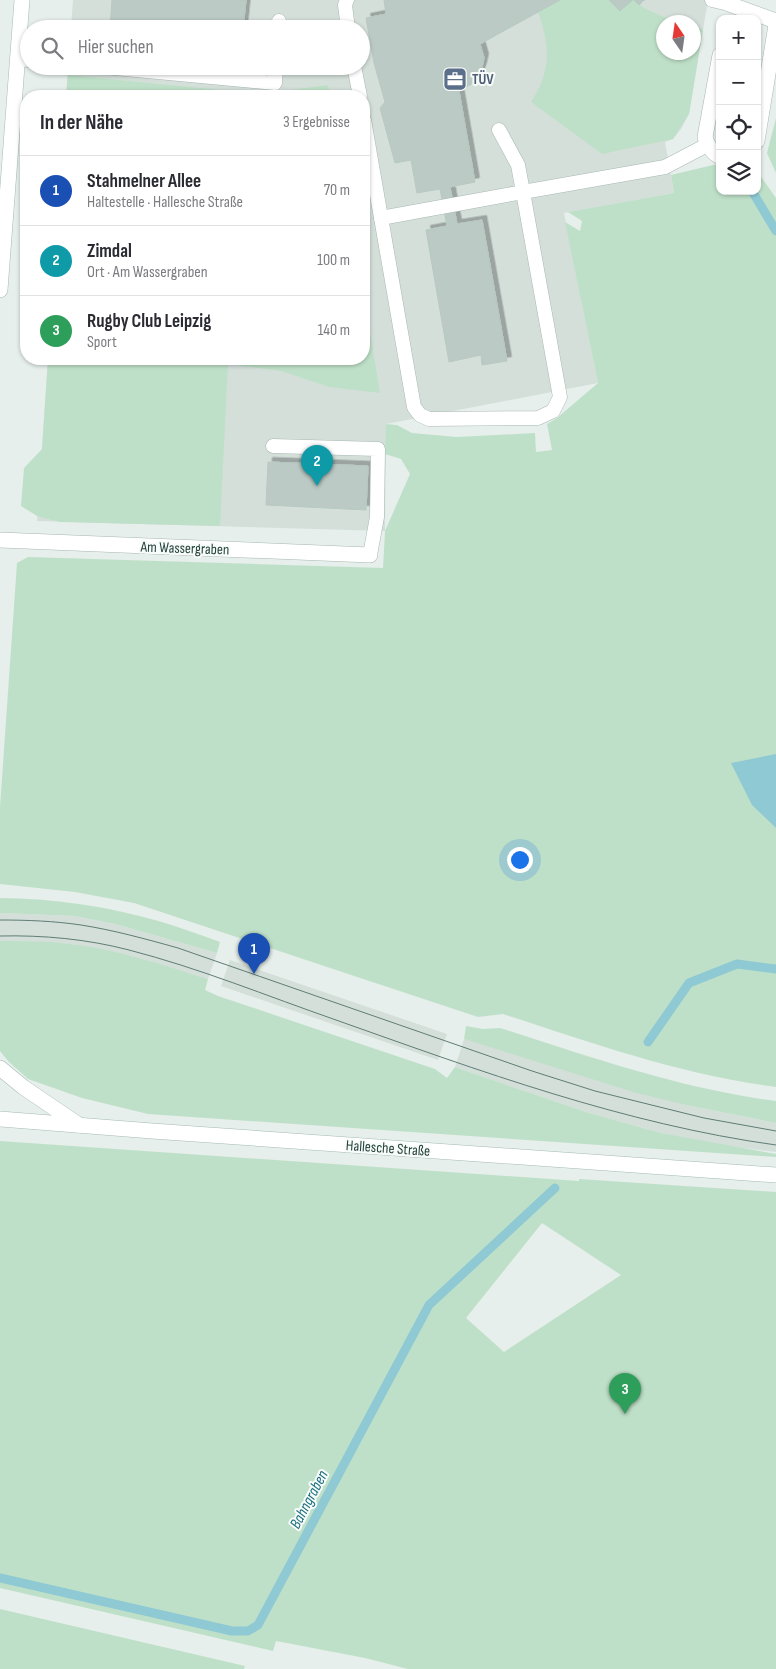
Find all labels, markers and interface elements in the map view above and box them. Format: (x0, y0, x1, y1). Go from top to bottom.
north arrow (656, 15, 701, 60)
map controls (716, 15, 761, 195)
button: + (716, 15, 761, 60)
search box (20, 20, 370, 75)
icon: search (38, 34, 66, 62)
text: Hier suchen (78, 36, 154, 59)
button: − (716, 60, 761, 105)
office icon: TÜV (442, 66, 468, 92)
place label: TÜV (472, 70, 494, 89)
button: locate (716, 105, 761, 150)
text: In der Nähe (40, 110, 123, 135)
text: 3 Ergebnisse (283, 113, 350, 132)
button: layers (716, 150, 761, 195)
text: Stahmelner Allee (87, 170, 201, 193)
text: 1 (53, 181, 59, 200)
text: 70 m (324, 181, 350, 200)
text: Haltestelle · Hallesche Straße (87, 193, 243, 212)
text: Zimdal (87, 240, 132, 263)
text: 2 (52, 251, 60, 270)
text: 100 m (317, 251, 350, 270)
text: Ort · Am Wassergraben (87, 263, 208, 282)
text: Rugby Club Leipzig (87, 310, 211, 333)
text: 3 (52, 321, 60, 340)
text: 140 m (318, 321, 350, 340)
text: Sport (87, 333, 117, 352)
pin: 2 (301, 445, 333, 486)
street label: Am Wassergraben (139, 537, 230, 560)
your location (507, 847, 533, 873)
pin: 1 (238, 933, 270, 974)
street label: Hallesche Straße (345, 1136, 431, 1161)
pin: 3 (609, 1373, 641, 1414)
water label: Bahngraben (286, 1467, 333, 1532)

